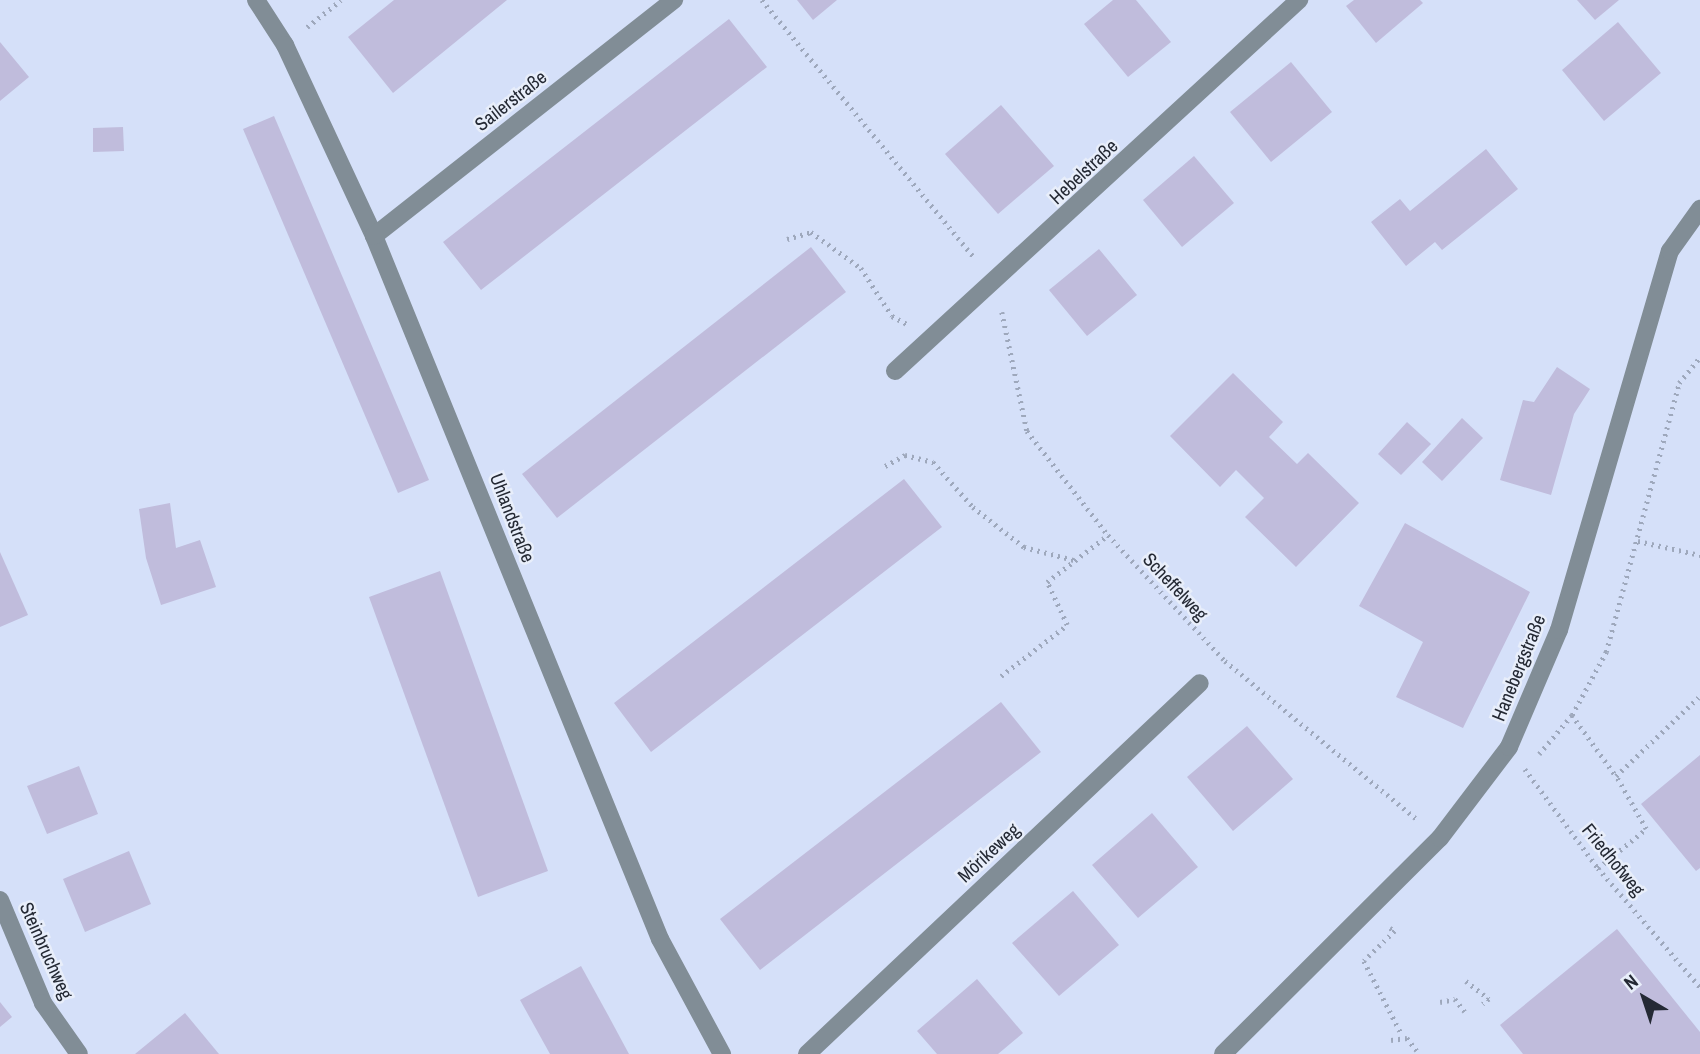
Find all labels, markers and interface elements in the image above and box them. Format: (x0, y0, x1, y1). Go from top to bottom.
street label: Sailerstraße (471, 66, 551, 136)
street label: Hebelstraße (1045, 135, 1123, 209)
street label: Uhlandstraße (485, 470, 539, 566)
street label: Scheffelweg (1138, 548, 1212, 626)
street label: Hanebergstraße (1487, 612, 1551, 724)
street label: Mörikeweg (953, 819, 1025, 887)
street label: Friedhofweg (1577, 819, 1649, 901)
street label: Steinbruchweg (14, 899, 78, 1003)
north arrow (1609, 963, 1679, 1033)
text: N (1618, 968, 1643, 995)

